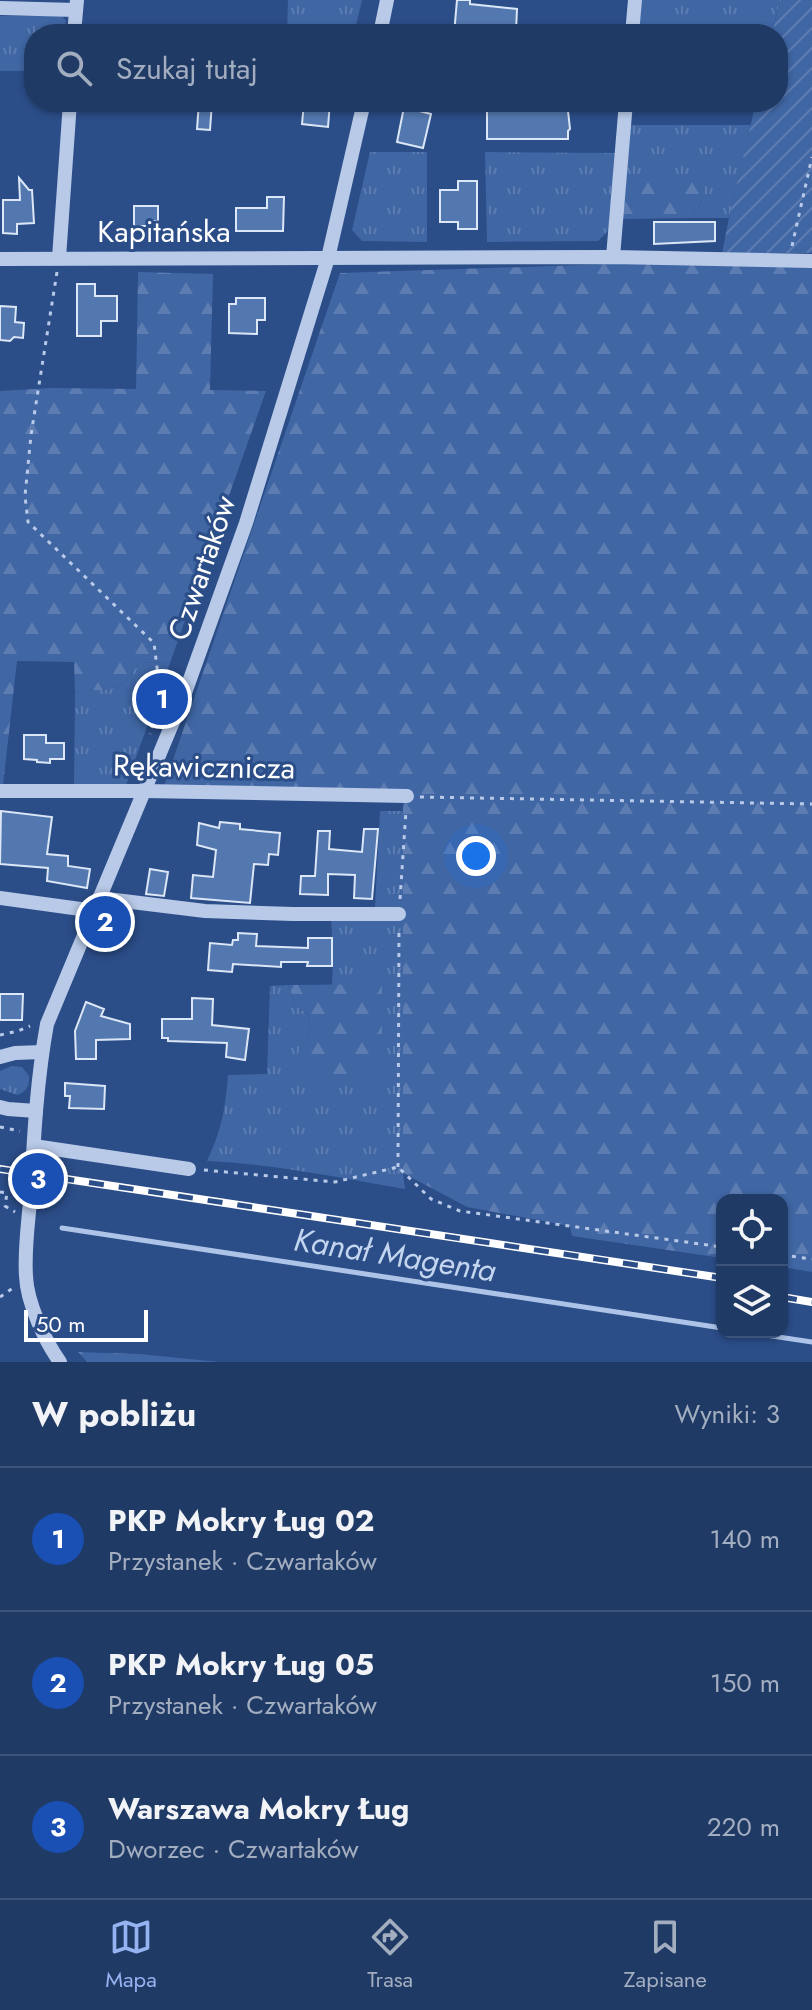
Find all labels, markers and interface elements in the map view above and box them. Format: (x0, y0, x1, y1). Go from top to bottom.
search box (24, 24, 788, 112)
icon: search (52, 46, 96, 90)
text: Szukaj tutaj (116, 47, 258, 90)
street label: Kapitańska (97, 210, 231, 253)
street label: Czwartaków (157, 489, 247, 646)
pin: 1 (136, 669, 188, 729)
street label: Rękawicznicza (113, 743, 295, 790)
your location (456, 836, 496, 876)
pin: 2 (79, 892, 131, 952)
pin: 3 (12, 1149, 64, 1209)
map controls (716, 1194, 788, 1338)
button: locate (716, 1194, 788, 1266)
water label: Kanał Magenta (291, 1216, 500, 1294)
button: layers (716, 1266, 788, 1338)
scale bar (24, 1306, 148, 1342)
text: 50 m (36, 1308, 85, 1340)
text: W pobliżu (32, 1390, 196, 1439)
text: Wyniki: 3 (674, 1395, 780, 1433)
text: PKP Mokry Ług 02 (108, 1499, 374, 1542)
text: 1 (51, 1520, 65, 1558)
text: 140 m (709, 1520, 780, 1558)
text: Przystanek · Czwartaków (108, 1542, 377, 1580)
text: PKP Mokry Ług 05 (108, 1643, 374, 1686)
text: 2 (49, 1664, 67, 1702)
text: 150 m (710, 1664, 780, 1702)
text: Przystanek · Czwartaków (108, 1686, 377, 1724)
text: Warszawa Mokry Ług (108, 1787, 409, 1830)
text: 3 (50, 1808, 66, 1846)
text: 220 m (707, 1808, 780, 1846)
text: Dworzec · Czwartaków (108, 1830, 359, 1868)
tab: Mapa (105, 1915, 157, 1995)
tab: Trasa (367, 1915, 413, 1995)
tab: Zapisane (624, 1915, 707, 1995)

